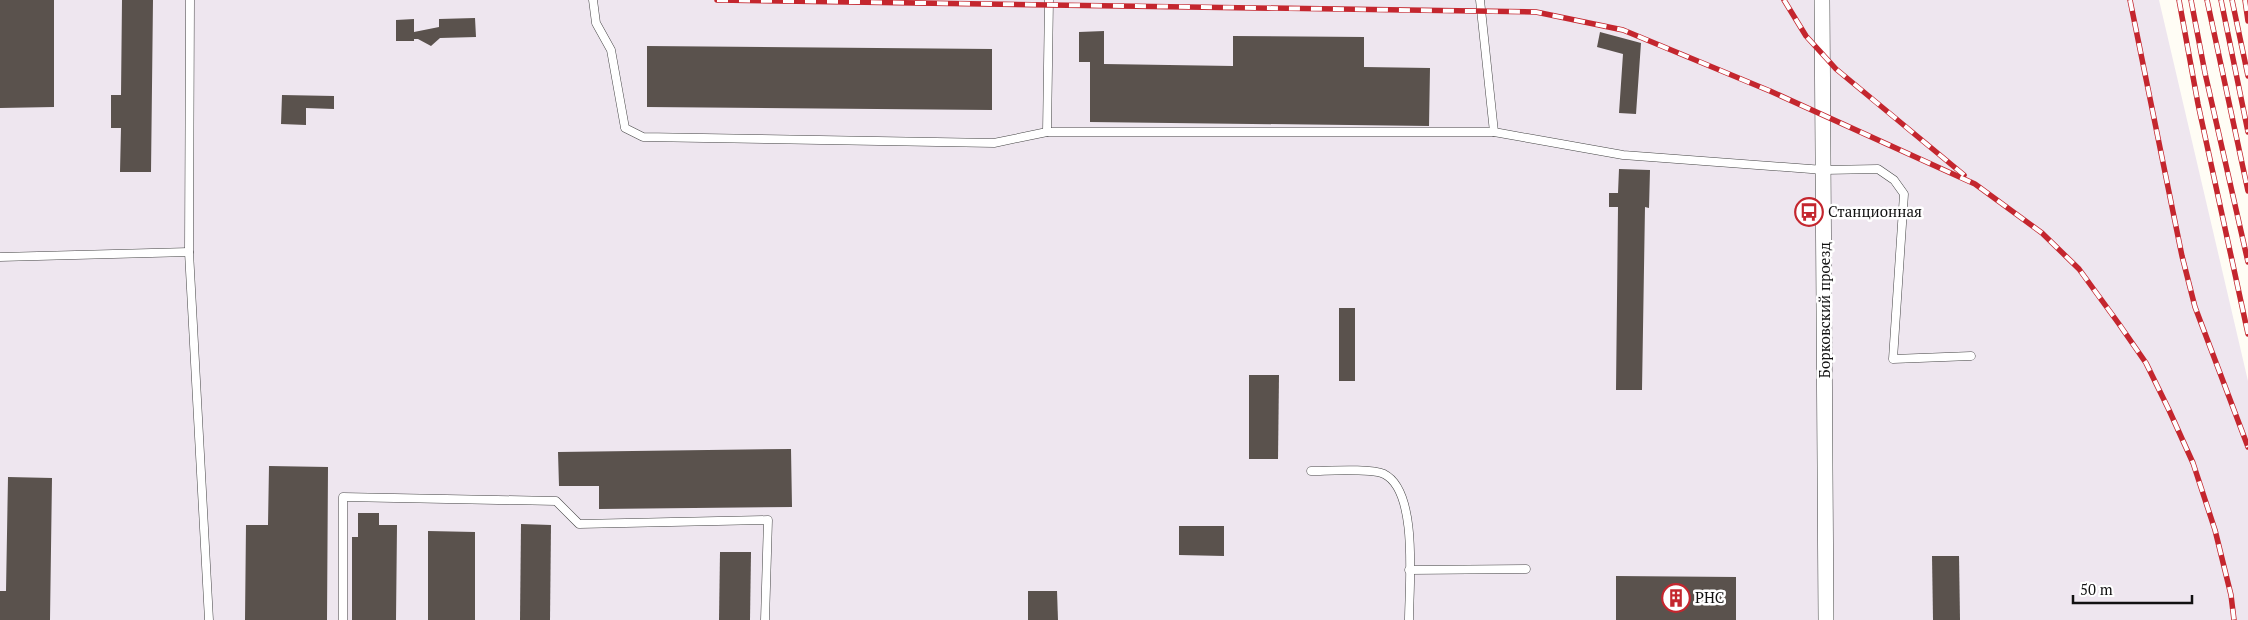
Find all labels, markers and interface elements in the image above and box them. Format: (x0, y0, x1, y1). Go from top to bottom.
bus stop icon: Станционная (1794, 197, 1824, 227)
place label: Станционная (1828, 201, 1922, 221)
street label: Борковский проезд (1814, 241, 1834, 378)
scale bar (2073, 572, 2192, 604)
text: 50 m (2080, 579, 2113, 599)
building icon: РНС (1661, 583, 1691, 613)
place label: РНС (1695, 587, 1725, 607)

